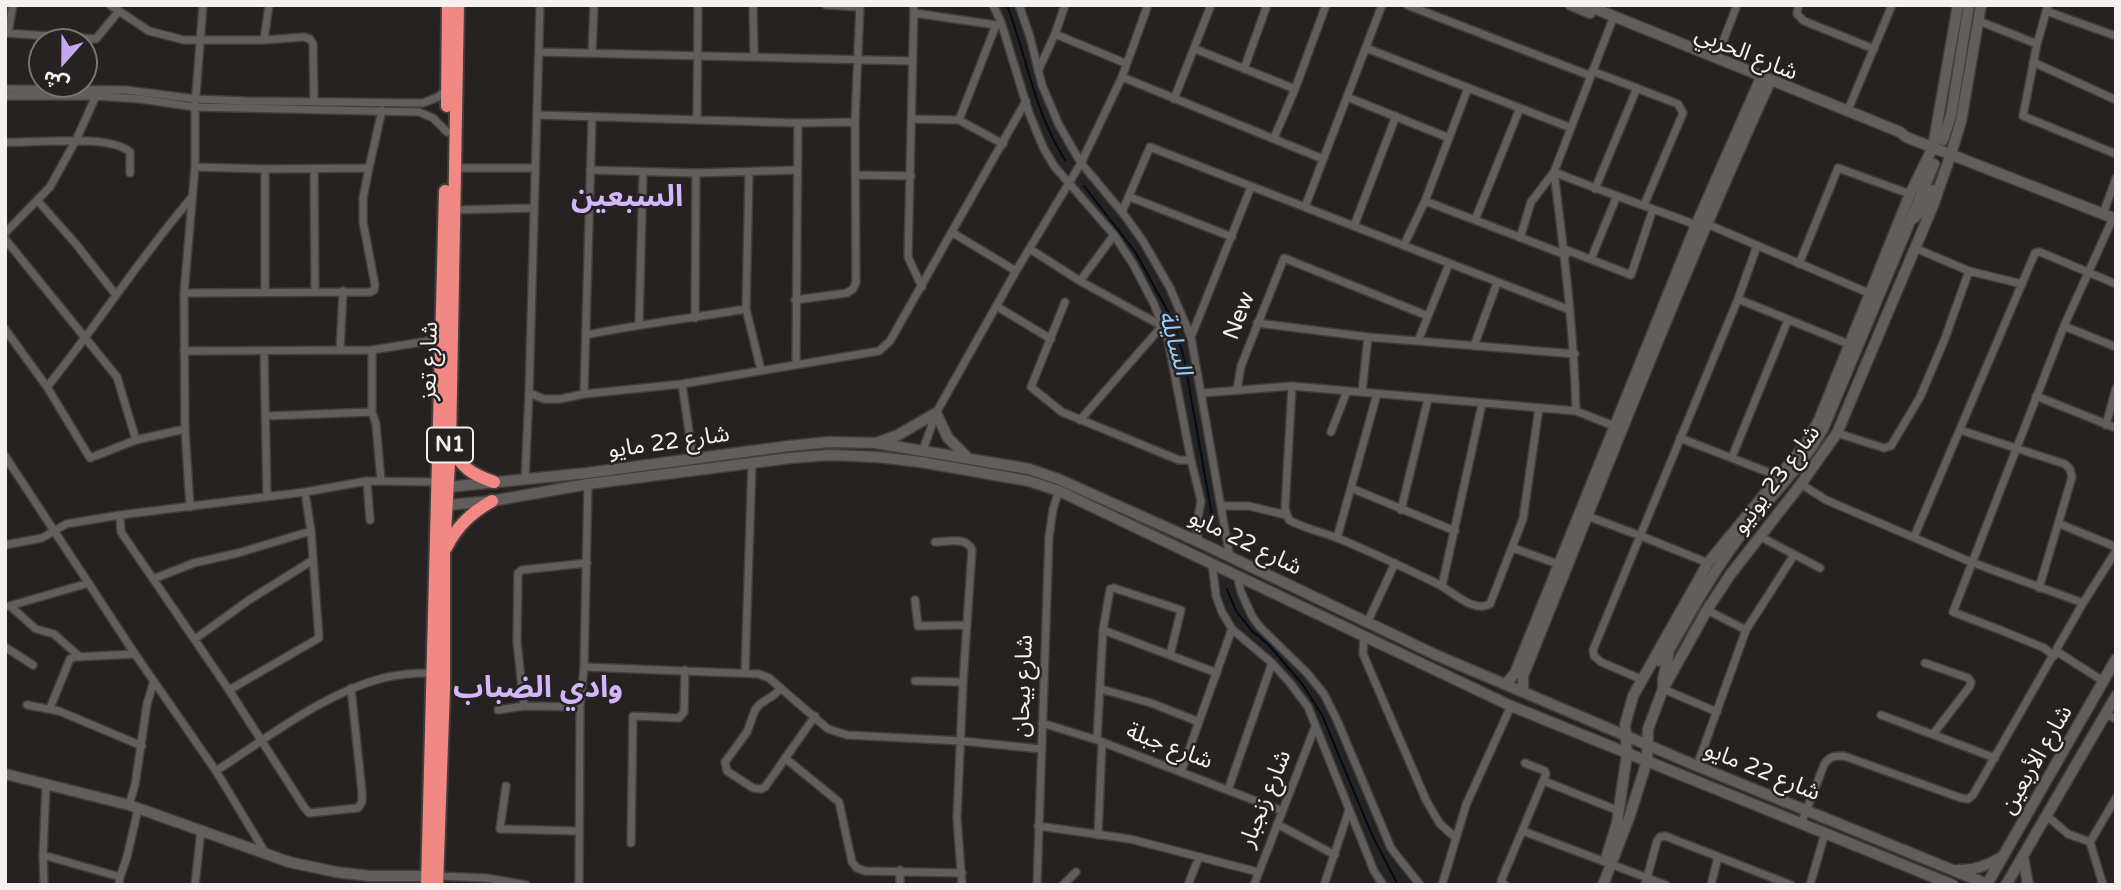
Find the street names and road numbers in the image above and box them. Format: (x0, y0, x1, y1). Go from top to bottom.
street label: شارع الحربي (1691, 21, 1801, 87)
street label: New (1218, 288, 1262, 344)
street label: شارع تعز (416, 321, 444, 401)
street label: شارع 23 يونيو (1727, 420, 1827, 540)
street label: شارع 22 مايو (607, 421, 731, 465)
road number: N1 (427, 428, 473, 462)
street label: شارع 22 مايو (1184, 504, 1306, 582)
street label: شارع بيحان (1008, 634, 1040, 738)
street label: شارع الأربعين (1995, 701, 2079, 819)
street label: شارع جبلة (1122, 718, 1216, 776)
street label: شارع 22 مايو (1700, 736, 1824, 808)
street label: شارع زنجبار (1234, 746, 1298, 852)

